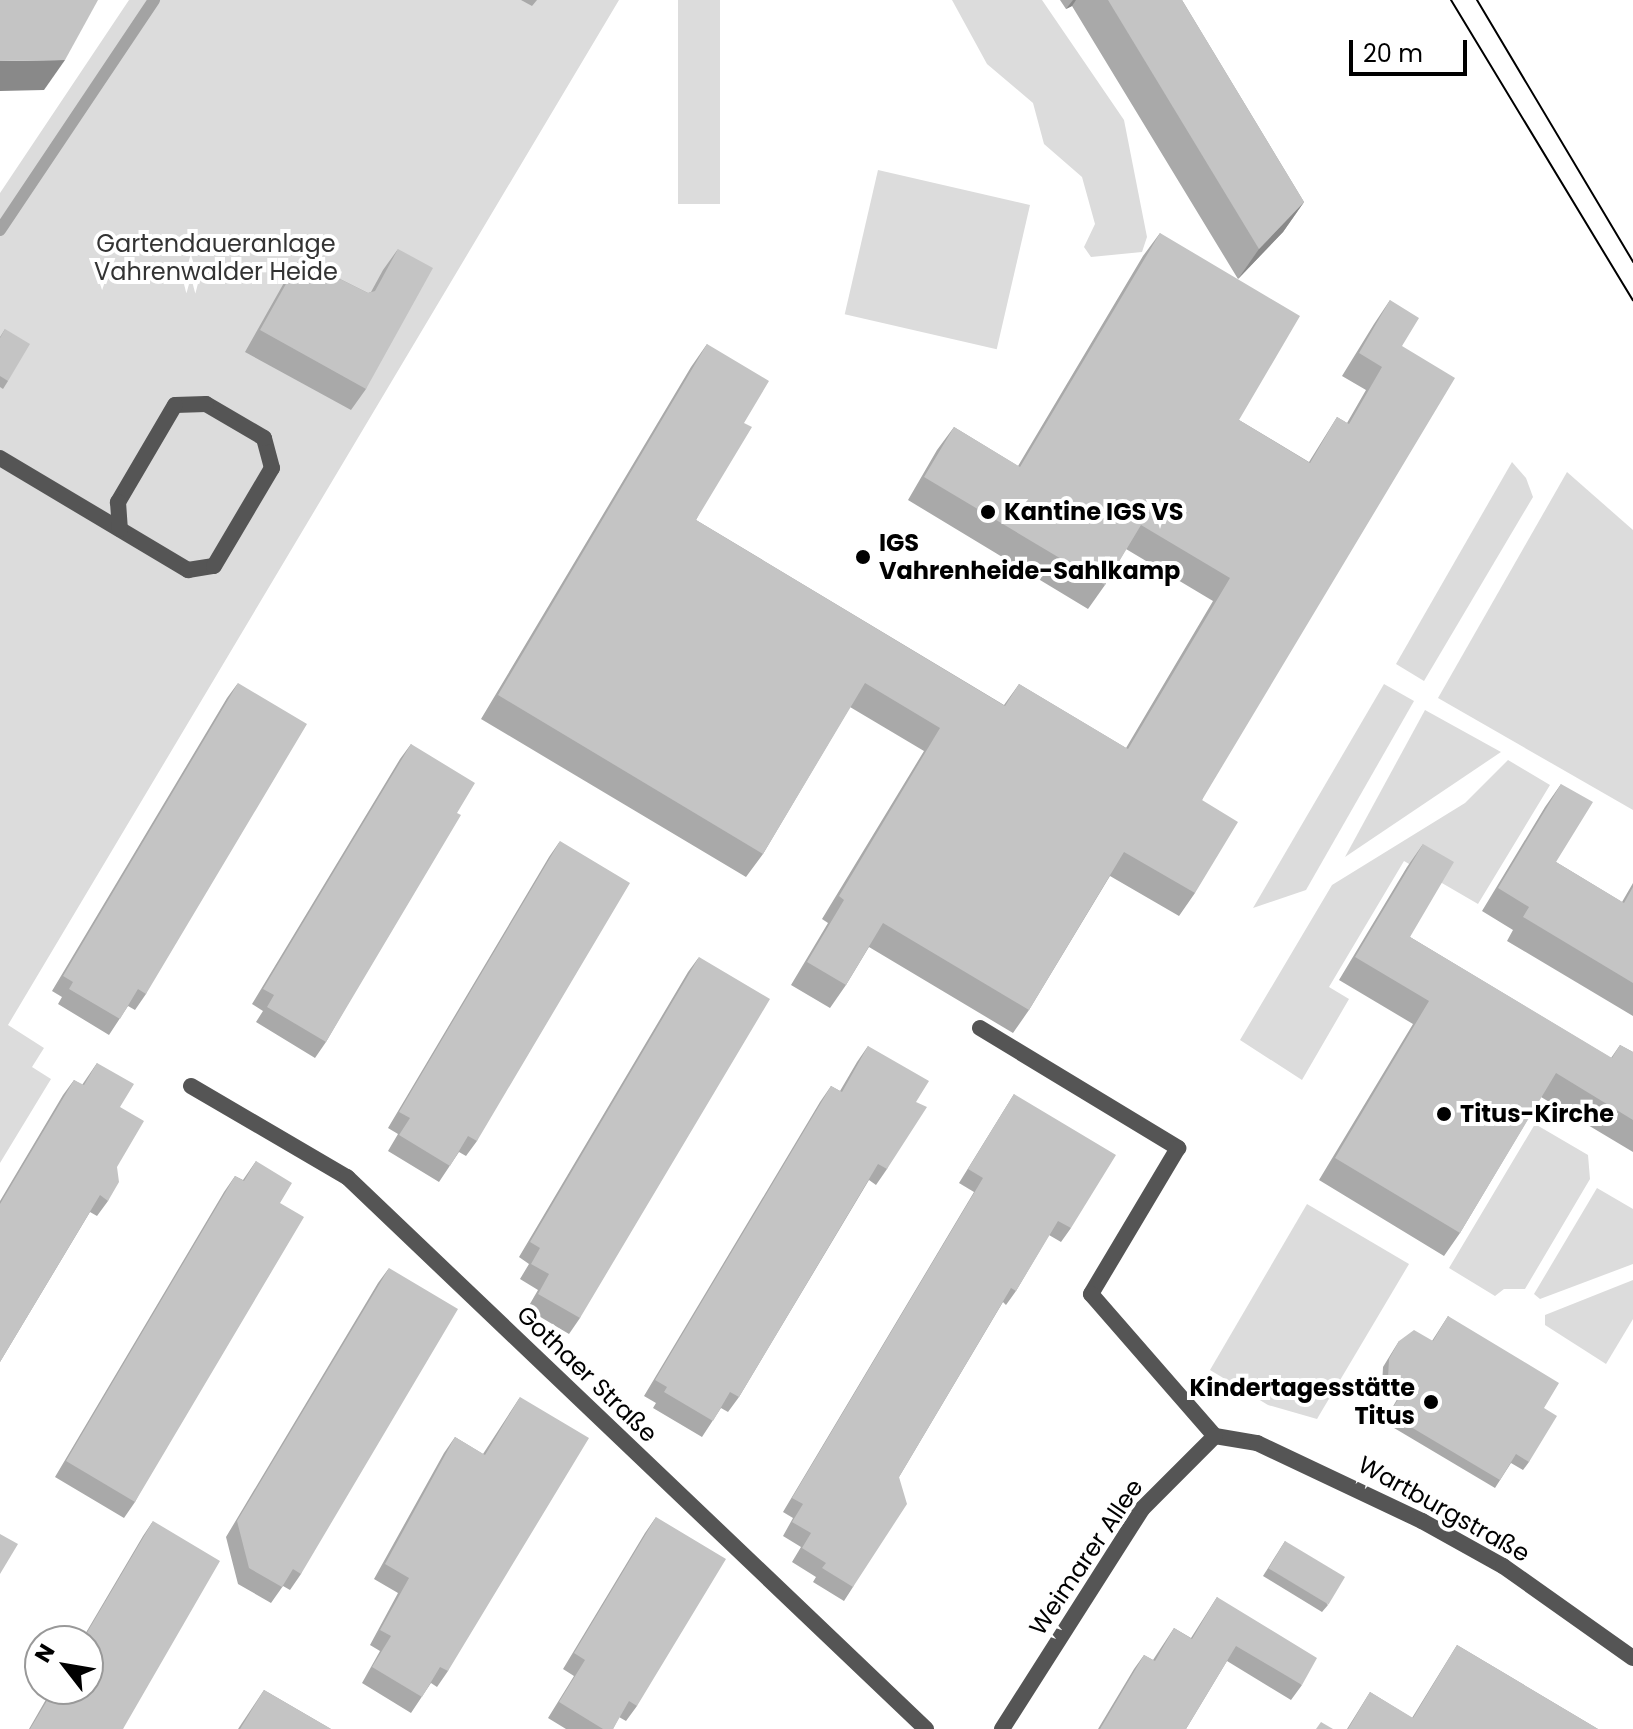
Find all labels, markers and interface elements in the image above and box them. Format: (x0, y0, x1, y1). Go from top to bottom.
scale bar (1353, 24, 1471, 74)
text: 20 m (1363, 37, 1423, 70)
park label: Gartendaueranlage Vahrenwalder Heide (94, 230, 338, 286)
place label: Kantine IGS VS (1004, 498, 1184, 526)
marker: Kantine IGS VS (979, 503, 997, 521)
place label: IGS Vahrenheide-Sahlkamp (879, 529, 1180, 585)
marker: IGS Vahrenheide-Sahlkamp (854, 548, 872, 566)
place label: Titus-Kirche (1460, 1100, 1614, 1128)
marker: Titus-Kirche (1435, 1105, 1453, 1123)
street label: Gothaer Straße (511, 1300, 663, 1448)
place label: Kindertagesstätte Titus (1189, 1374, 1415, 1430)
marker: Kindertagesstätte Titus (1422, 1393, 1440, 1411)
street label: Wartburgstraße (1353, 1450, 1535, 1568)
street label: Weimarer Allee (1023, 1473, 1149, 1641)
north arrow (24, 1625, 104, 1705)
text: N (27, 1638, 62, 1668)

